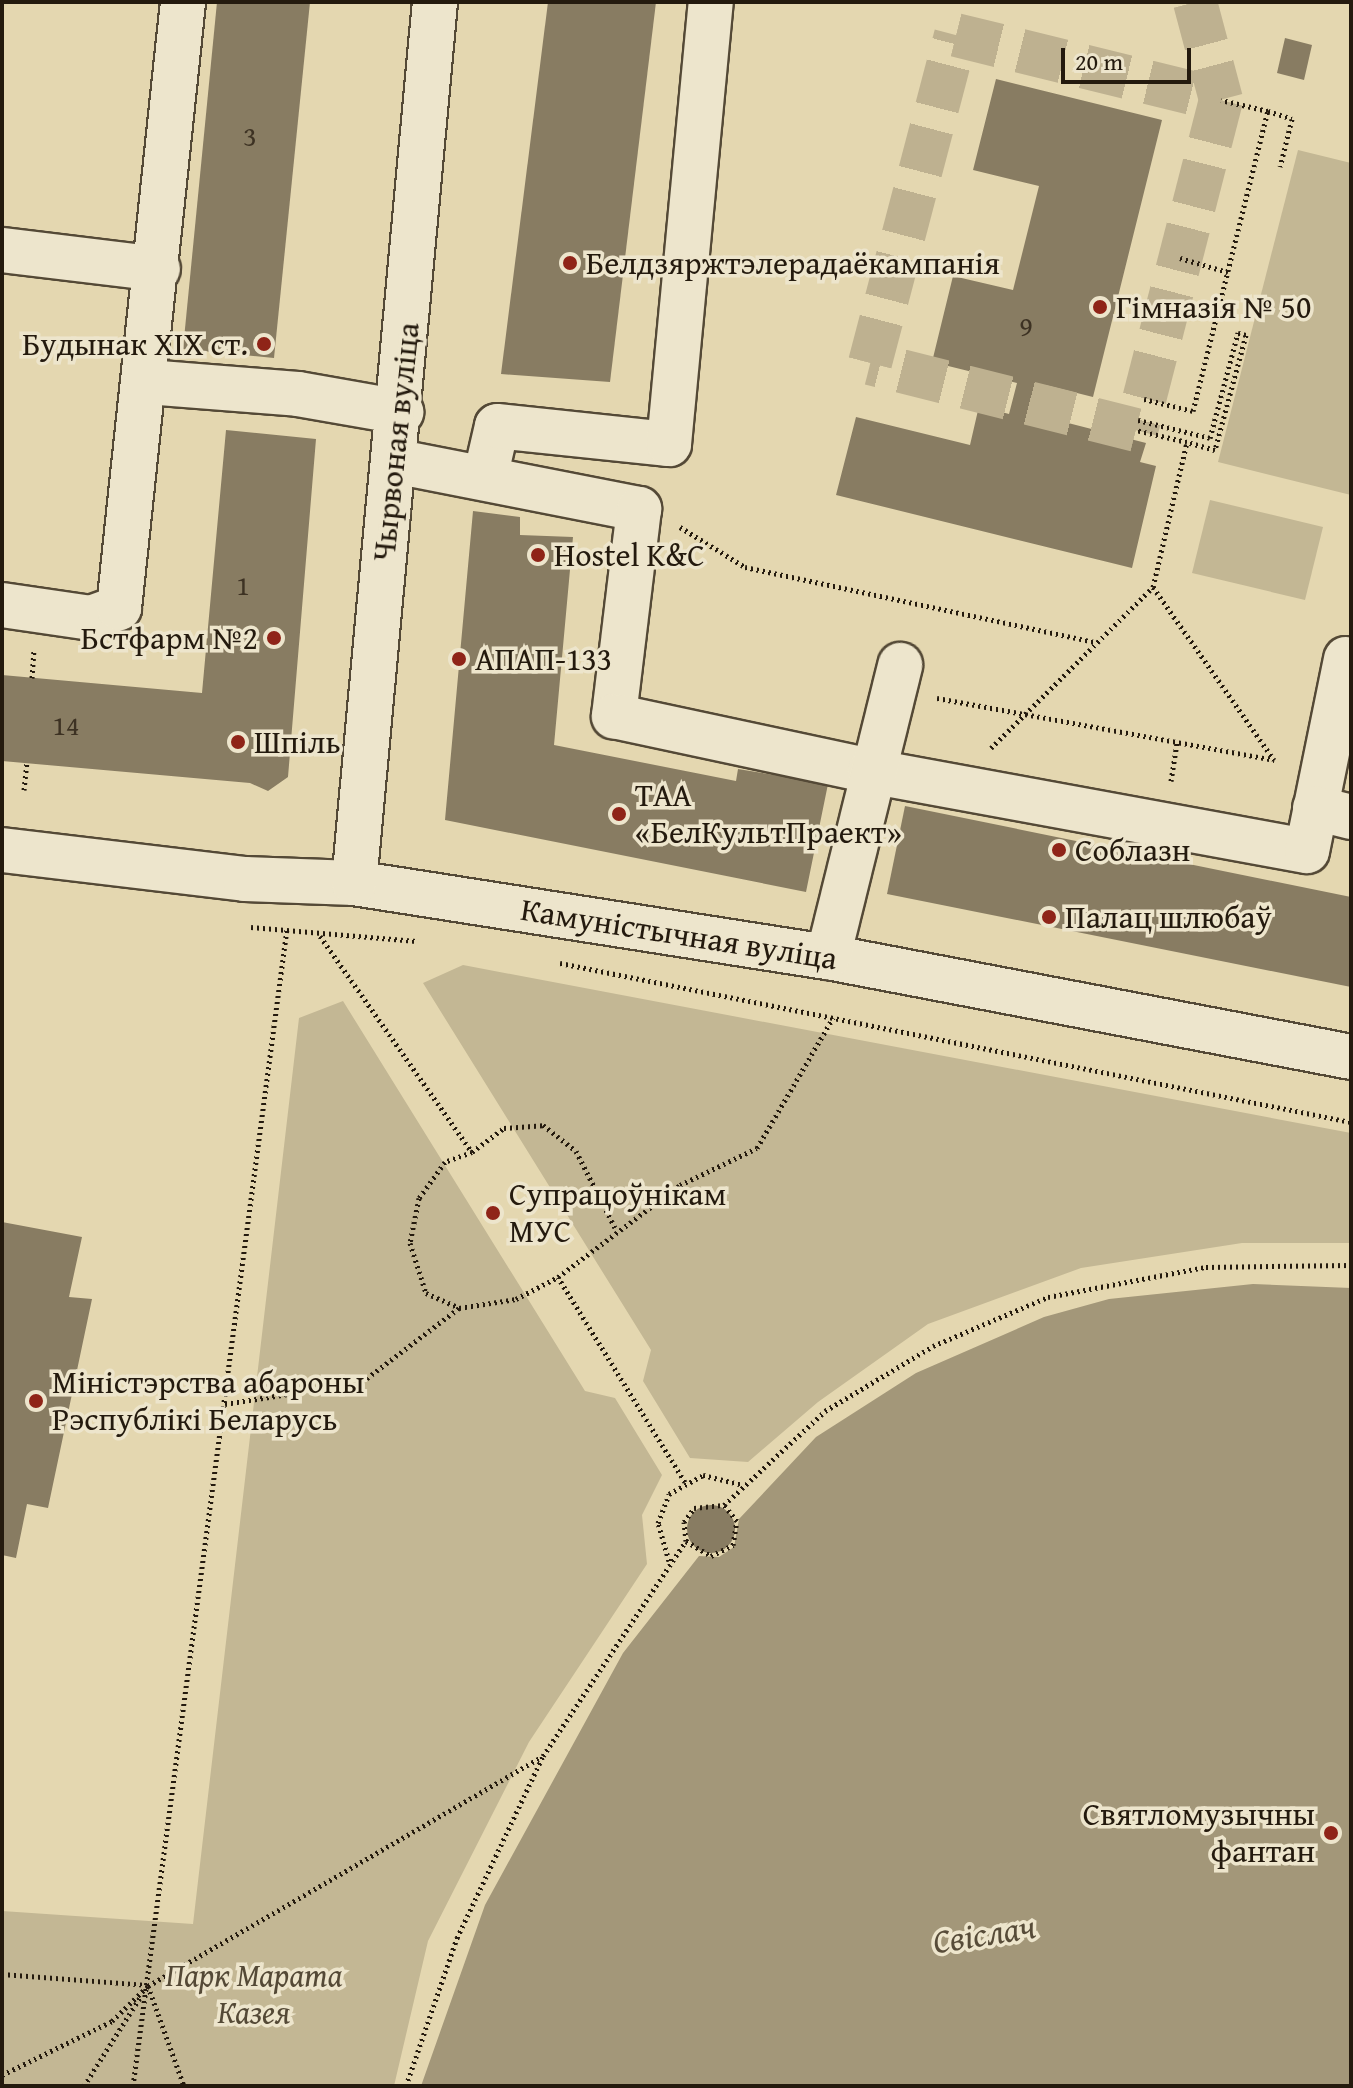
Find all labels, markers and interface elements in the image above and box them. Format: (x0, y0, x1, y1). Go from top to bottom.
scale bar (1065, 32, 1195, 82)
text: 20 m (1075, 44, 1123, 79)
house number: 3 (243, 119, 257, 153)
place label: Белдзяржтэлерадаёкампанія (586, 244, 1000, 282)
marker: Белдзяржтэлерадаёкампанія (561, 254, 579, 272)
place label: Гімназія № 50 (1116, 288, 1311, 326)
marker: Гімназія № 50 (1091, 298, 1109, 316)
house number: 9 (1019, 309, 1033, 343)
street label: Чырвоная вуліца (364, 321, 428, 563)
place label: Будынак XIX ст. (22, 325, 248, 363)
marker: Будынак XIX ст. (255, 335, 273, 353)
place label: Hostel K&C (554, 536, 705, 574)
marker: Hostel K&C (529, 546, 547, 564)
house number: 1 (236, 568, 250, 602)
place label: Бстфарм №2 (81, 619, 258, 657)
marker: Бстфарм №2 (265, 629, 283, 647)
place label: АПАП-133 (475, 640, 612, 678)
marker: АПАП-133 (450, 650, 468, 668)
house number: 14 (53, 708, 79, 742)
place label: Шпіль (254, 723, 341, 761)
marker: Шпіль (229, 733, 247, 751)
place label: ТАА «БелКультПраект» (635, 777, 902, 852)
marker: ТАА «БелКультПраект» (610, 805, 628, 823)
place label: Соблазн (1075, 831, 1190, 869)
marker: Соблазн (1050, 841, 1068, 859)
street label: Камуністычная вуліца (518, 890, 840, 978)
place label: Палац шлюбаў (1065, 898, 1272, 936)
marker: Палац шлюбаў (1040, 908, 1058, 926)
place label: Супрацоўнікам МУС (509, 1176, 726, 1251)
marker: Супрацоўнікам МУС (484, 1204, 502, 1222)
place label: Міністэрства абароны Рэспублікі Беларусь (52, 1364, 365, 1439)
marker: Міністэрства абароны Рэспублікі Беларусь (27, 1392, 45, 1410)
place label: Святломузычны фантан (1083, 1796, 1315, 1871)
marker: Святломузычны фантан (1322, 1824, 1340, 1842)
water label: Свіслач (930, 1905, 1038, 1961)
park label: Парк Марата Казея (166, 1957, 342, 2032)

